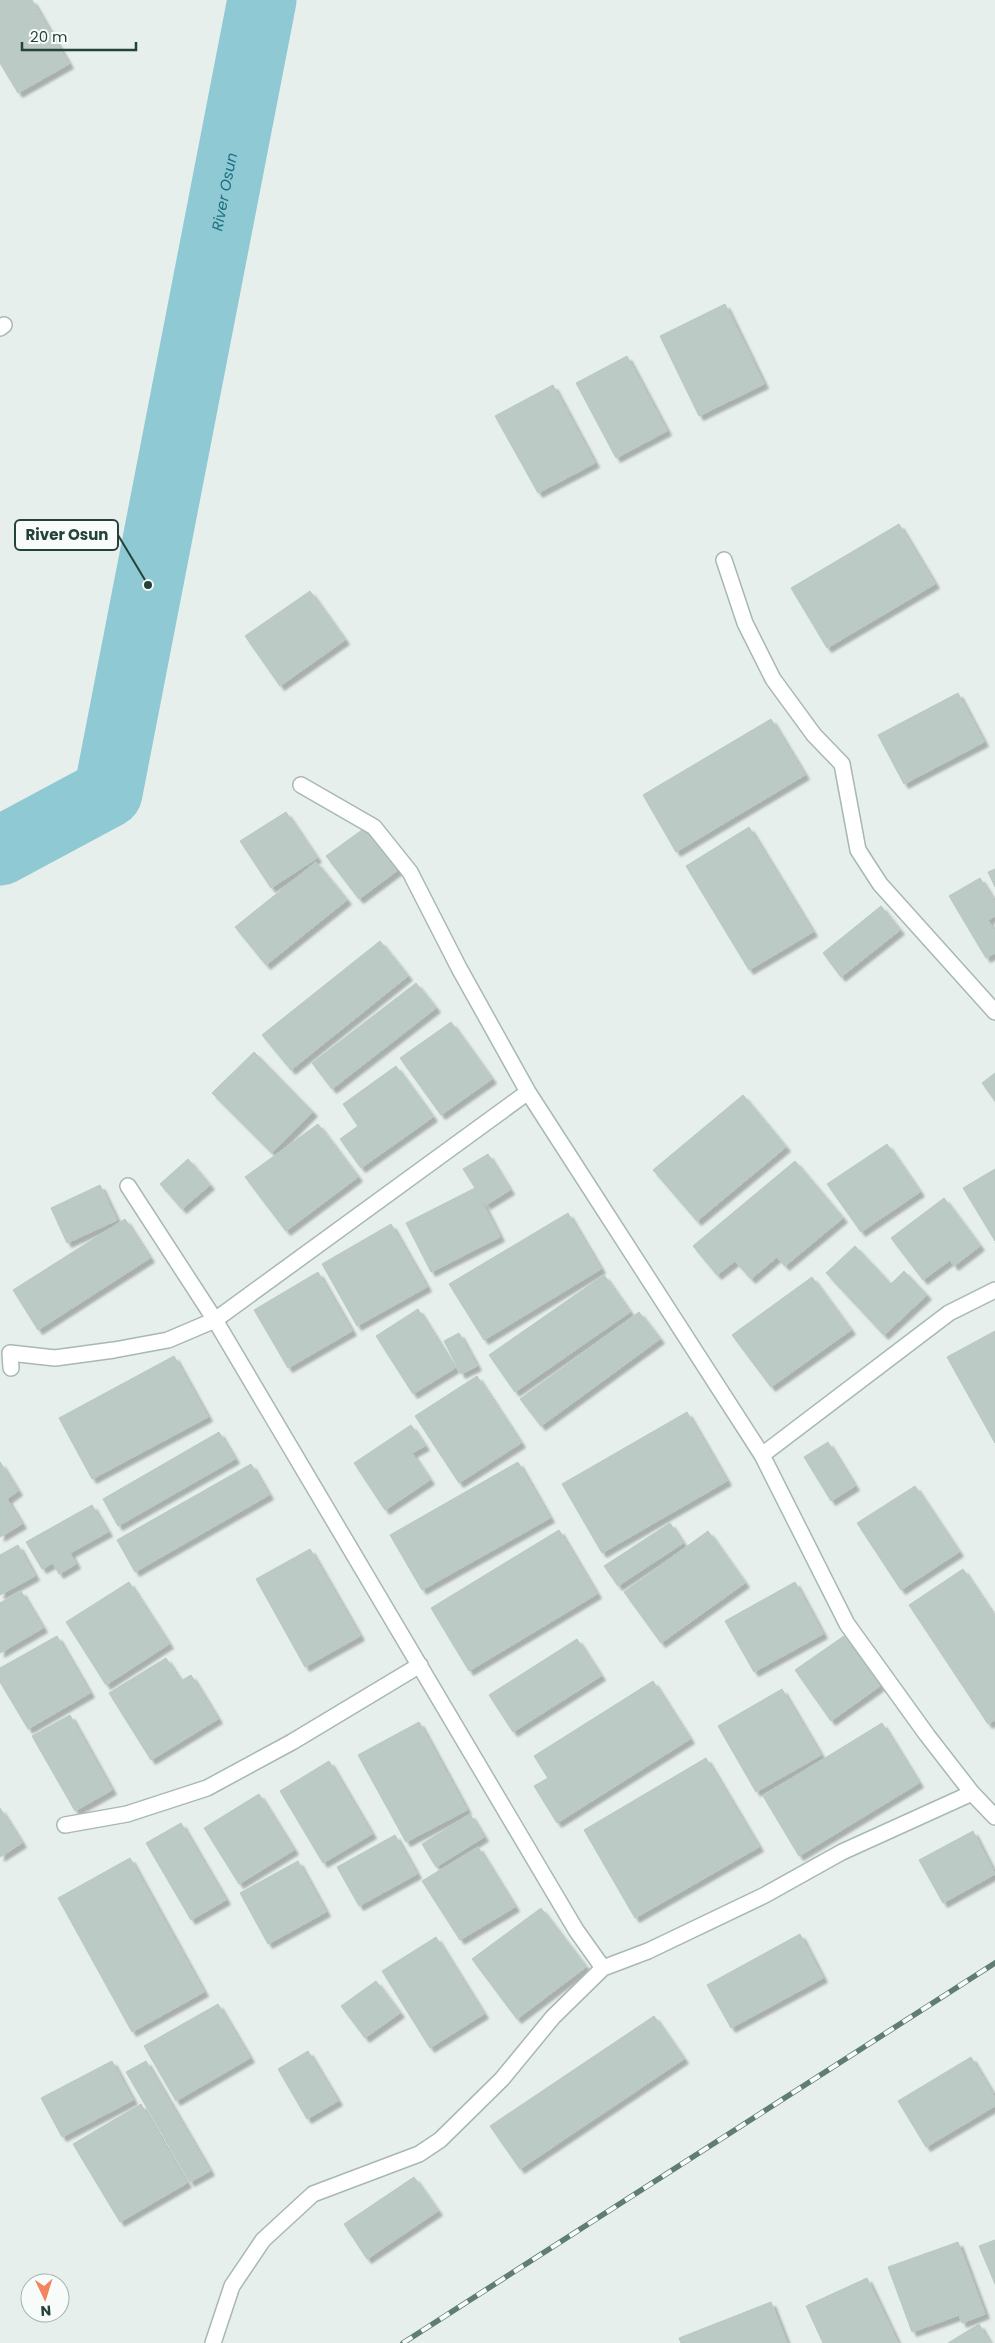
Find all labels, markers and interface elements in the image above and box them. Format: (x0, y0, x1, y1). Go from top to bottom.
scale bar (22, 20, 136, 52)
text: 20 m (30, 26, 68, 47)
water label: River Osun (206, 151, 242, 233)
callout: River Osun (15, 520, 118, 550)
text: River Osun (26, 524, 108, 545)
north arrow (20, 2273, 70, 2323)
text: N (40, 2301, 52, 2321)

